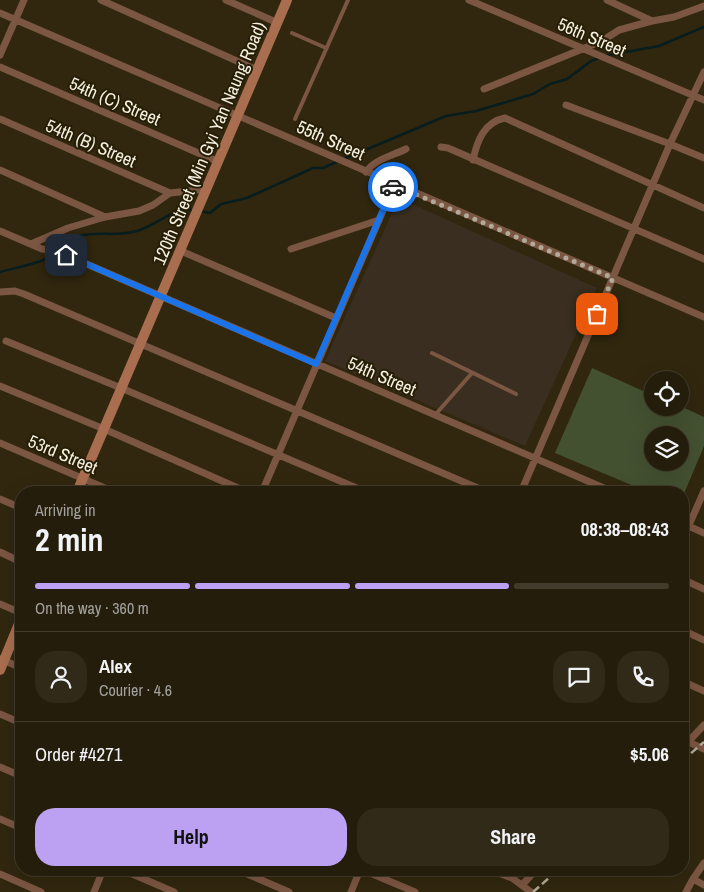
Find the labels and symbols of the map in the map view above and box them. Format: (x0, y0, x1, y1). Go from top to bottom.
street label: 56th Street (554, 11, 630, 63)
street label: 120th Street (Min Gyi Yan Naung Road) (146, 17, 272, 268)
street label: 54th (C) Street (66, 71, 164, 131)
street label: 54th (B) Street (42, 113, 140, 173)
street label: 55th Street (293, 114, 369, 166)
courier (368, 162, 418, 212)
pin (45, 234, 87, 276)
pin (576, 293, 618, 335)
street label: 54th Street (344, 350, 420, 402)
street label: 53rd Street (25, 428, 101, 480)

